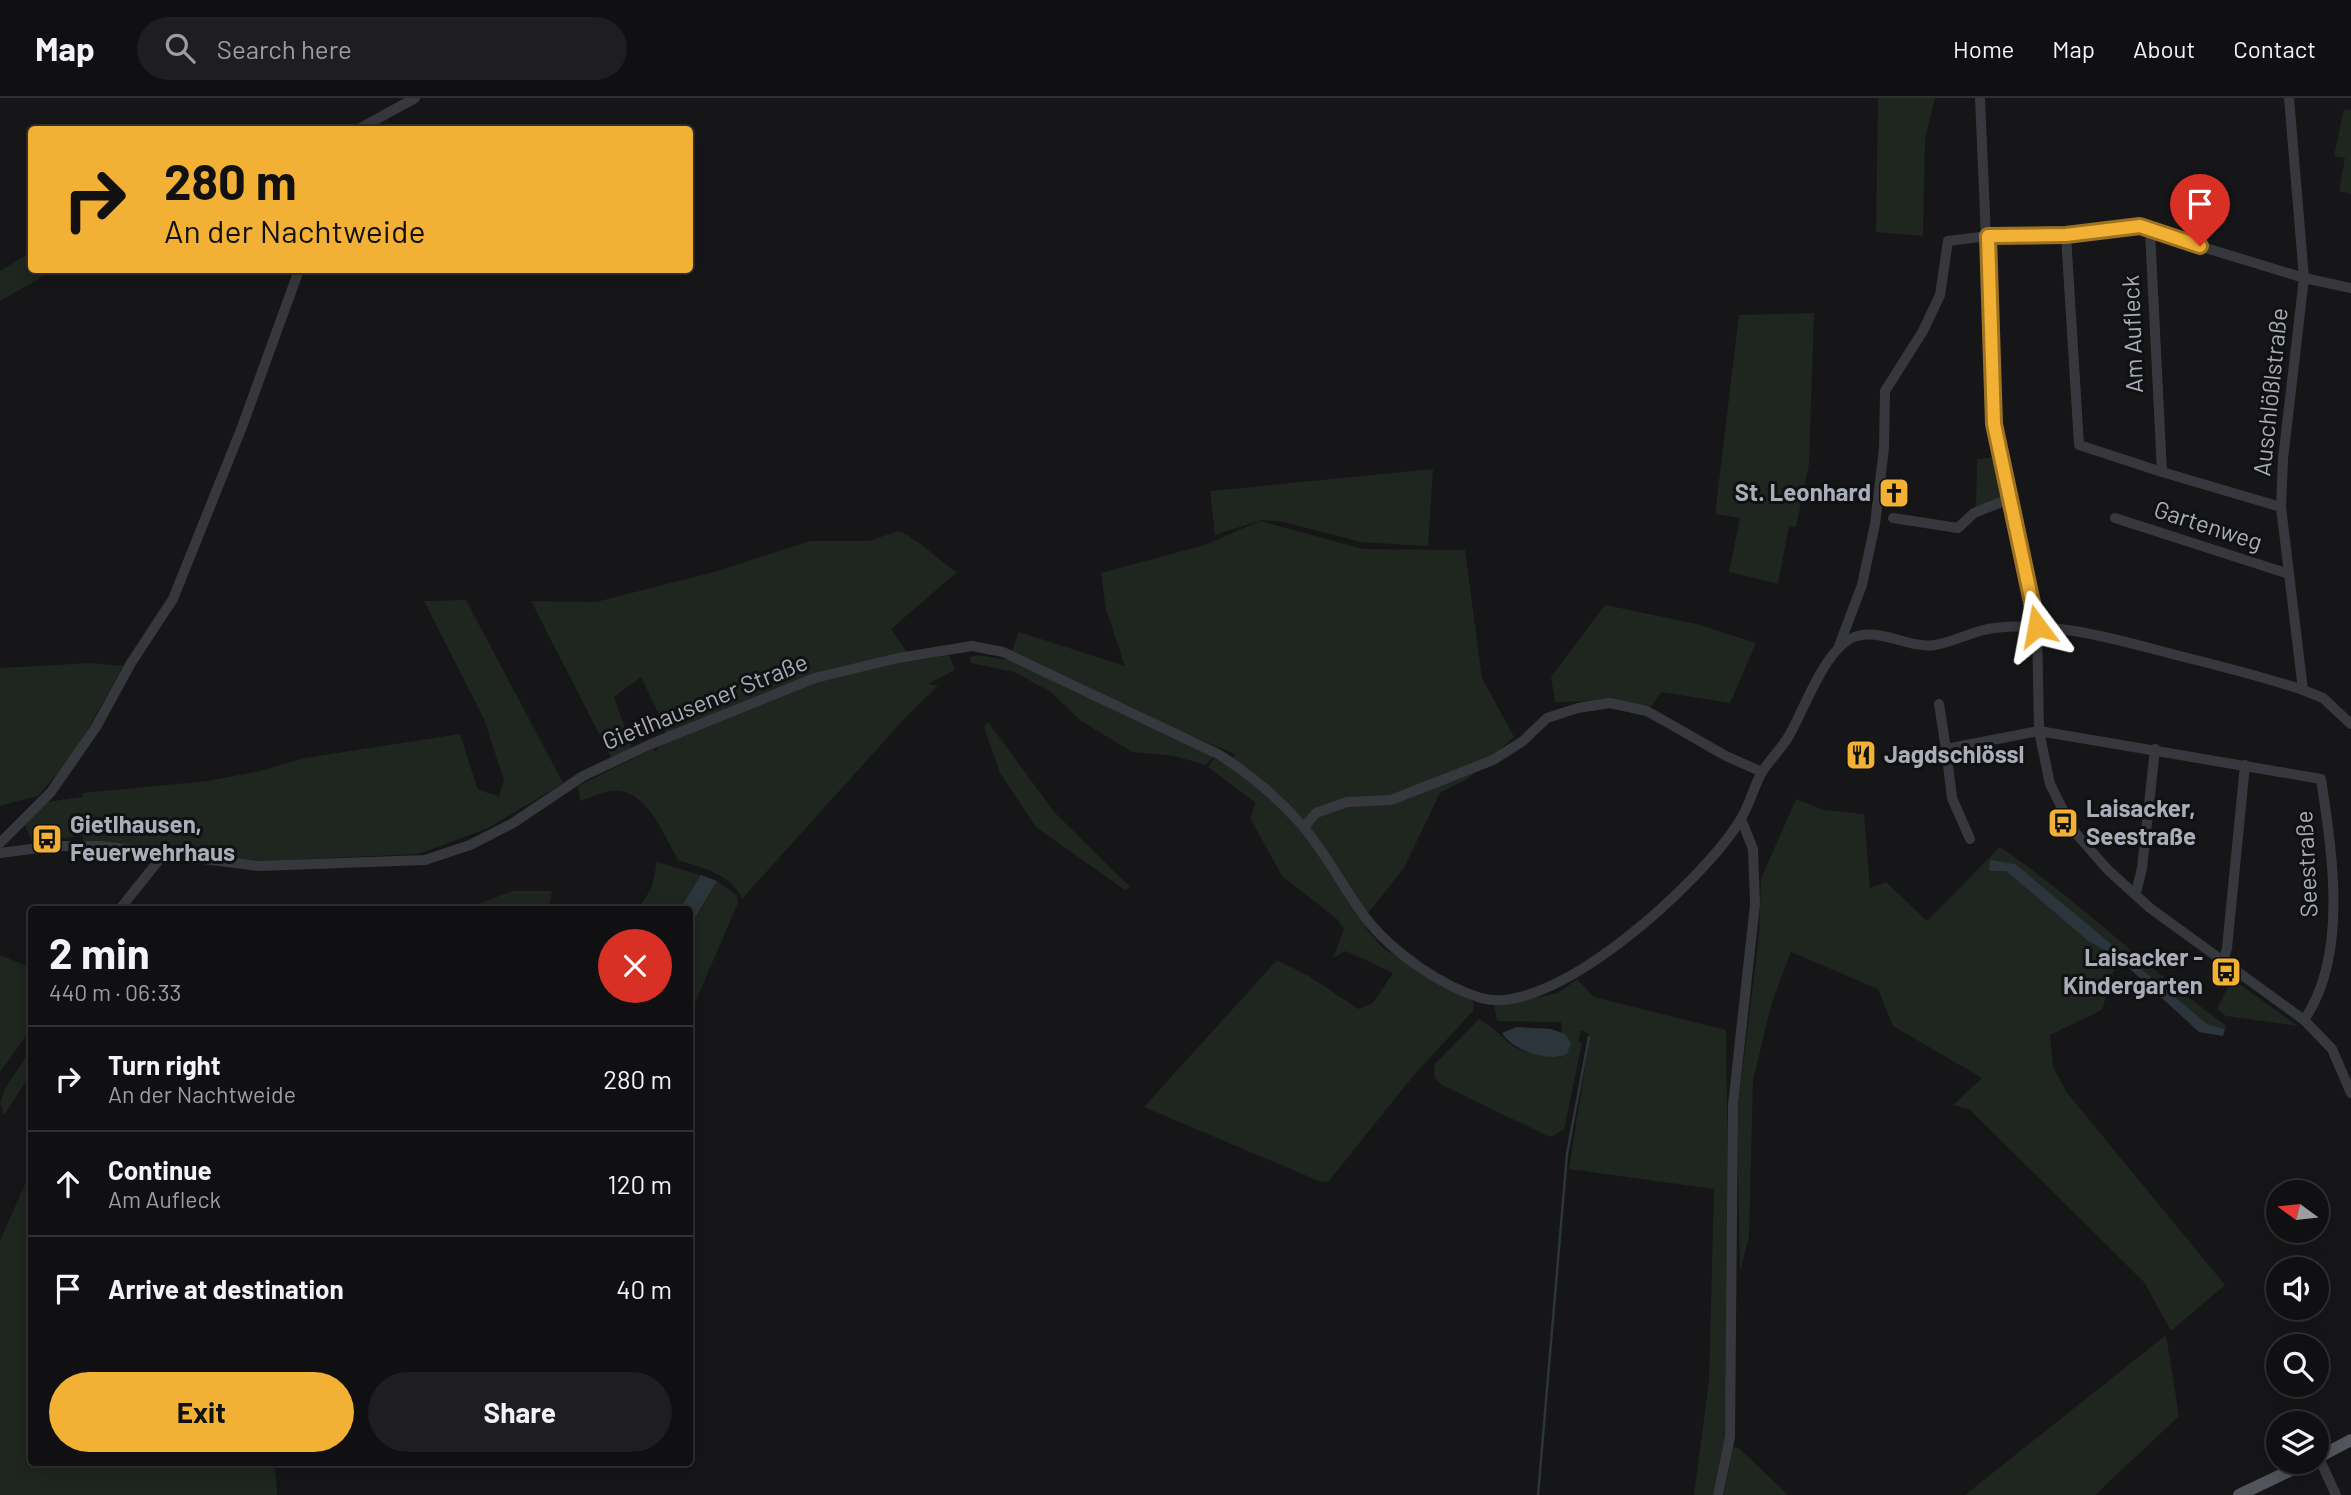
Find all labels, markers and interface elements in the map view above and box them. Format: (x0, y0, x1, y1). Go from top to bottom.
search box (137, 17, 627, 80)
text: Map (35, 28, 95, 68)
icon: search (161, 29, 199, 67)
text: Search here (217, 33, 352, 64)
text: Home (1953, 34, 2014, 63)
text: Map (2052, 34, 2095, 63)
text: About (2133, 34, 2195, 63)
text: Contact (2233, 34, 2316, 63)
text: 280 m (164, 151, 297, 210)
icon: right (49, 154, 140, 245)
pin (2170, 174, 2230, 246)
icon: arrive (2181, 185, 2219, 223)
text: An der Nachtweide (164, 211, 425, 249)
street label: Am Aufleck (2115, 275, 2148, 394)
street label: Auschlößlstraße (2246, 306, 2293, 477)
church icon: St. Leonhard (1877, 476, 1911, 510)
place label: St. Leonhard (1735, 477, 1871, 506)
street label: Gartenweg (2151, 493, 2266, 556)
position arrow (2000, 589, 2074, 663)
street label: Gietlhausener Straße (597, 646, 811, 755)
restaurant icon: Jagdschlössl (1844, 738, 1878, 772)
place label: Jagdschlössl (1884, 739, 2024, 768)
place label: Laisacker, Seestraße (2086, 793, 2196, 850)
bus stop icon: Laisacker, Seestraße (2046, 806, 2080, 840)
place label: Gietlhausen, Feuerwehrhaus (70, 809, 235, 866)
street label: Seestraße (2288, 810, 2323, 918)
bus stop icon: Gietlhausen, Feuerwehrhaus (30, 822, 64, 856)
text: 2 min (49, 927, 150, 977)
button: close (598, 929, 672, 1003)
place label: Laisacker - Kindergarten (2063, 942, 2203, 999)
bus stop icon: Laisacker - Kindergarten (2209, 955, 2243, 989)
text: 440 m · 06:33 (49, 978, 181, 1006)
text: Turn right (108, 1049, 221, 1080)
icon: right (49, 1060, 87, 1098)
text: 280 m (603, 1063, 672, 1094)
text: An der Nachtweide (108, 1080, 296, 1108)
text: Continue (108, 1154, 212, 1185)
icon: ahead (49, 1165, 87, 1203)
text: 120 m (608, 1168, 672, 1199)
north arrow (2266, 1180, 2329, 1242)
map controls (2266, 1180, 2329, 1474)
text: Am Aufleck (108, 1185, 221, 1213)
button: sound (2266, 1257, 2329, 1320)
icon: arrive (49, 1270, 87, 1308)
text: Arrive at destination (108, 1273, 344, 1304)
text: 40 m (616, 1273, 672, 1304)
button: search (2266, 1334, 2329, 1397)
button: Exit (49, 1372, 354, 1452)
button: Share (368, 1372, 672, 1452)
button: layers (2266, 1411, 2329, 1474)

